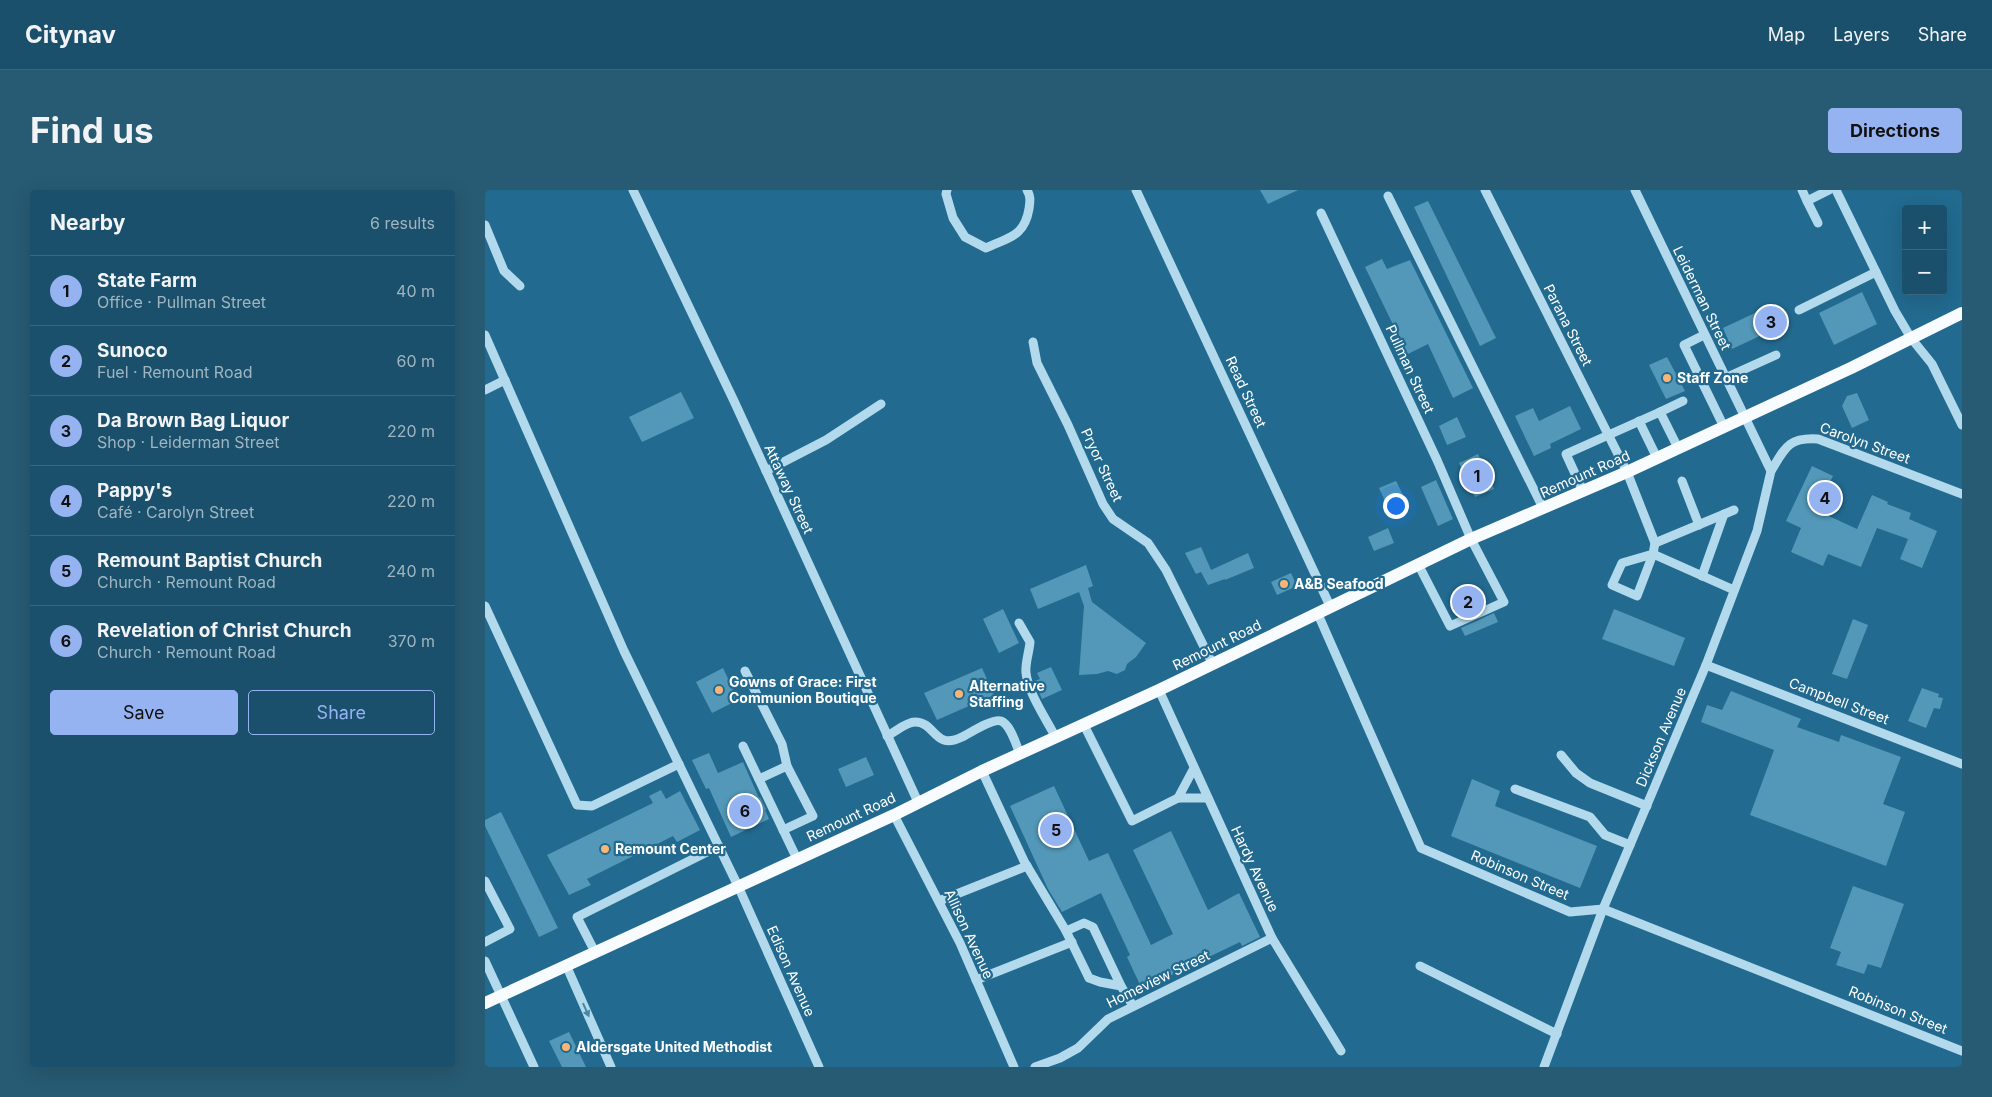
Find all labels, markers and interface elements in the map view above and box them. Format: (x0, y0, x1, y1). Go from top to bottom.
text: Citynav (25, 20, 116, 49)
text: Map (1768, 24, 1805, 45)
text: Layers (1833, 24, 1890, 45)
text: Share (1918, 24, 1967, 45)
button: Directions (1828, 108, 1962, 153)
text: Find us (30, 109, 154, 151)
map controls (1902, 205, 1947, 295)
button: + (1902, 205, 1947, 250)
text: Nearby (50, 210, 125, 235)
text: 6 results (370, 213, 435, 233)
street label: Leiderman Street (1670, 243, 1735, 353)
button: − (1902, 250, 1947, 295)
text: State Farm (97, 269, 197, 292)
text: 1 (63, 281, 69, 301)
text: 40 m (396, 281, 435, 301)
street label: Parana Street (1541, 281, 1597, 369)
text: Office · Pullman Street (97, 292, 266, 312)
pin: 3 (1755, 303, 1787, 341)
street label: Pullman Street (1382, 322, 1439, 416)
text: Sunoco (97, 339, 168, 362)
text: 2 (61, 351, 71, 371)
text: 60 m (396, 351, 435, 371)
street label: Read Street (1222, 353, 1271, 431)
text: Fuel · Remount Road (97, 362, 252, 382)
place label: Staff Zone (1677, 369, 1748, 386)
marker: Staff Zone (1661, 372, 1673, 384)
text: Da Brown Bag Liquor (97, 409, 289, 432)
street label: Carolyn Street (1818, 418, 1913, 467)
text: 3 (61, 421, 71, 441)
text: 220 m (387, 421, 435, 441)
street label: Pryor Street (1078, 425, 1127, 505)
text: Shop · Leiderman Street (97, 432, 279, 452)
street label: Attaway Street (761, 441, 818, 537)
street label: Remount Road (1537, 446, 1632, 501)
pin: 1 (1461, 457, 1493, 495)
text: Pappy's (97, 479, 172, 502)
pin: 4 (1809, 479, 1841, 517)
text: 4 (61, 491, 71, 511)
text: 220 m (387, 491, 435, 511)
your location (1383, 493, 1409, 519)
text: Café · Carolyn Street (97, 502, 254, 522)
text: Remount Baptist Church (97, 549, 322, 572)
text: 5 (61, 561, 71, 581)
text: 240 m (387, 561, 435, 581)
text: Church · Remount Road (97, 572, 276, 592)
place label: A&B Seafood (1294, 575, 1383, 592)
marker: A&B Seafood (1278, 578, 1290, 590)
pin: 2 (1452, 583, 1484, 621)
street label: Remount Road (1170, 616, 1264, 673)
text: Revelation of Christ Church (97, 619, 352, 642)
text: 6 (61, 631, 71, 651)
text: 370 m (388, 631, 435, 651)
text: Church · Remount Road (97, 642, 276, 662)
place label: Gowns of Grace: First Communion Boutique (729, 673, 877, 706)
street label: Campbell Street (1787, 674, 1892, 728)
place label: Alternative Staffing (969, 677, 1045, 710)
marker: Gowns of Grace: First Communion Boutique (713, 684, 725, 696)
street label: Dickson Avenue (1632, 685, 1689, 789)
marker: Alternative Staffing (953, 688, 965, 700)
button: Save (50, 690, 238, 735)
button: Share (248, 690, 435, 735)
street label: Remount Road (803, 788, 898, 845)
pin: 6 (729, 792, 761, 830)
pin: 5 (1040, 811, 1072, 849)
street label: Hardy Avenue (1228, 823, 1283, 914)
place label: Remount Center (615, 840, 726, 857)
marker: Remount Center (599, 843, 611, 855)
street label: Robinson Street (1469, 846, 1572, 903)
street label: Allison Avenue (941, 886, 998, 981)
street label: Edison Avenue (764, 923, 819, 1019)
street label: Homeview Street (1103, 946, 1213, 1011)
street label: Robinson Street (1846, 982, 1950, 1037)
one-way arrow (582, 1003, 590, 1017)
place label: Aldersgate United Methodist (576, 1038, 772, 1055)
marker: Aldersgate United Methodist (560, 1041, 572, 1053)

